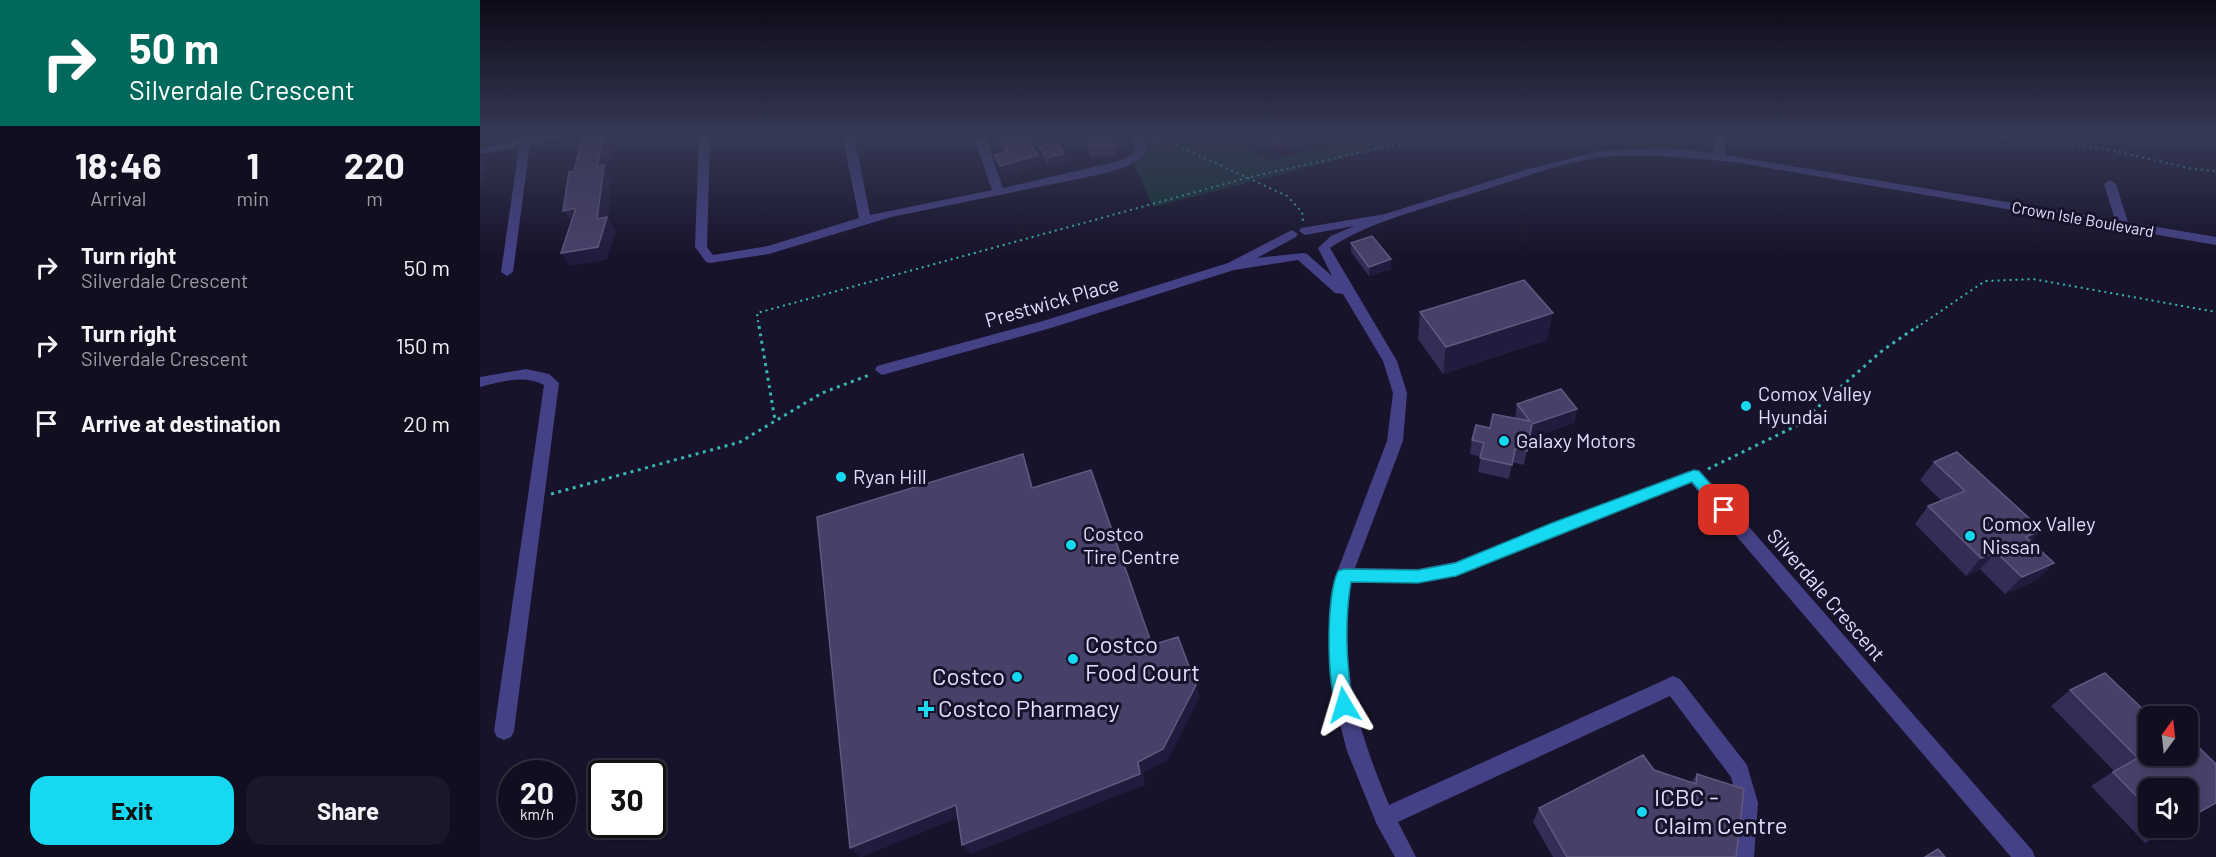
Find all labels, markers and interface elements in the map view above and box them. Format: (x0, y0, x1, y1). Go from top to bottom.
text: 50 m (129, 22, 219, 72)
icon: right (30, 24, 108, 102)
text: Silverdale Crescent (129, 73, 355, 105)
text: 18:46 (75, 143, 162, 186)
text: 1 (246, 143, 259, 186)
text: 220 (344, 143, 405, 186)
text: Arrival (90, 186, 146, 210)
text: min (237, 186, 269, 210)
text: m (366, 186, 383, 210)
street label: Crown Isle Boulevard (2011, 197, 2156, 240)
text: Turn right (81, 242, 176, 268)
icon: right (30, 251, 63, 284)
text: 50 m (404, 254, 450, 280)
text: Silverdale Crescent (81, 268, 248, 292)
street label: Prestwick Place (982, 270, 1121, 332)
text: Turn right (81, 320, 176, 346)
icon: right (30, 329, 63, 362)
text: 150 m (396, 332, 450, 358)
text: Silverdale Crescent (81, 346, 248, 370)
place label: Comox Valley Hyundai (1758, 381, 1871, 428)
marker: Comox Valley Hyundai (1739, 399, 1753, 413)
icon: arrive (30, 407, 63, 440)
text: Arrive at destination (81, 410, 280, 436)
text: 20 m (403, 410, 450, 436)
place label: Galaxy Motors (1516, 428, 1636, 452)
marker: Galaxy Motors (1497, 434, 1511, 448)
place label: Ryan Hill (853, 464, 927, 488)
marker: Ryan Hill (834, 470, 848, 484)
pin (1698, 484, 1749, 535)
icon: arrive (1707, 493, 1740, 526)
place label: Comox Valley Nissan (1982, 511, 2095, 558)
place label: Costco Tire Centre (1083, 521, 1180, 568)
street label: Silverdale Crescent (1763, 523, 1891, 665)
marker: Comox Valley Nissan (1963, 529, 1977, 543)
marker: Costco Tire Centre (1064, 538, 1078, 552)
place label: Costco Food Court (1085, 629, 1200, 686)
marker: Costco Food Court (1066, 652, 1080, 666)
place label: Costco (932, 661, 1005, 690)
marker: Costco (1010, 670, 1024, 684)
position arrow (1312, 673, 1376, 737)
place label: Costco Pharmacy (938, 693, 1120, 722)
marker: Costco Pharmacy (919, 702, 933, 716)
north arrow (2138, 706, 2198, 766)
map controls (2138, 706, 2198, 838)
speed limit sign: 30 (588, 760, 666, 838)
text: 20 (520, 774, 554, 810)
button: Exit (30, 776, 234, 845)
button: Share (246, 776, 450, 845)
button: sound (2138, 778, 2198, 838)
place label: ICBC - Claim Centre (1654, 782, 1788, 839)
text: km/h (520, 805, 554, 823)
marker: ICBC - Claim Centre (1635, 805, 1649, 819)

